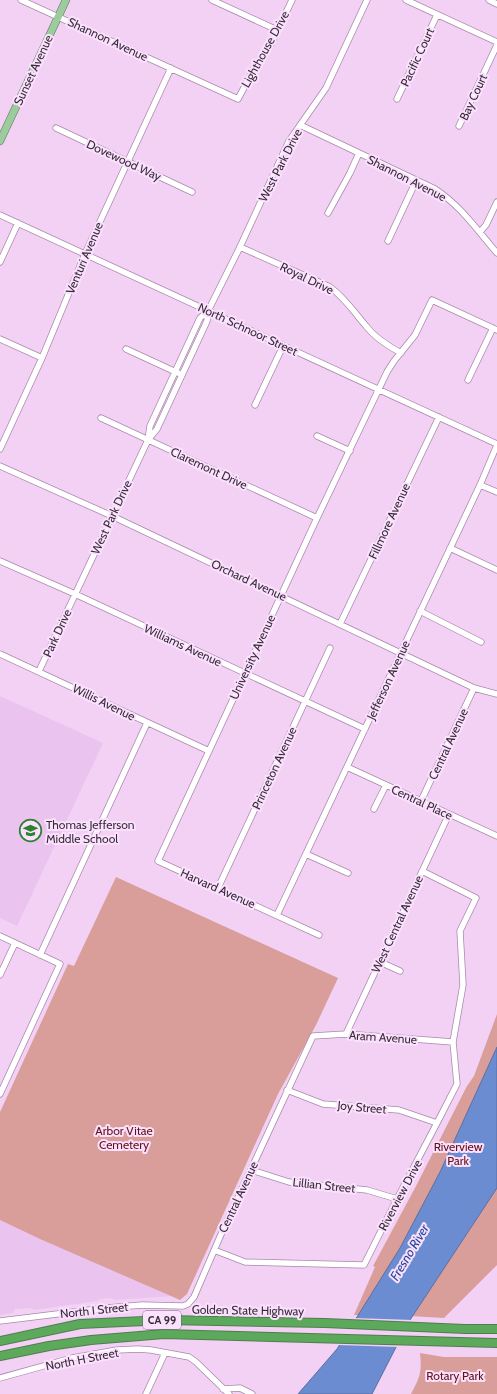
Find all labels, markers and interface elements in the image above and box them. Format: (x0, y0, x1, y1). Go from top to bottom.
street label: Lighthouse Drive (238, 8, 292, 90)
street label: Shannon Avenue (66, 14, 150, 64)
street label: Pacific Court (397, 25, 437, 89)
street label: Sunset Avenue (10, 32, 56, 108)
street label: Bay Court (456, 71, 490, 123)
street label: West Park Drive (255, 126, 305, 204)
street label: Dovewood Way (84, 136, 164, 184)
street label: Shannon Avenue (365, 152, 449, 204)
street label: Venturi Avenue (62, 220, 106, 296)
street label: Royal Drive (278, 259, 336, 297)
street label: North Schnoor Street (196, 299, 300, 359)
street label: Claremont Drive (168, 444, 250, 492)
street label: West Park Drive (87, 478, 135, 556)
street label: Fillmore Avenue (365, 481, 413, 561)
street label: Orchard Avenue (209, 556, 289, 604)
street label: Park Drive (39, 607, 75, 659)
street label: University Avenue (226, 612, 278, 702)
street label: Williams Avenue (142, 620, 224, 670)
street label: Jefferson Avenue (363, 638, 413, 723)
street label: Willis Avenue (70, 680, 138, 724)
street label: Central Avenue (425, 706, 471, 782)
street label: Princeton Avenue (248, 724, 300, 812)
street label: Central Place (389, 781, 455, 823)
place label: Thomas Jefferson Middle School (46, 817, 135, 846)
school or university icon: Thomas Jefferson Middle School (18, 818, 44, 844)
street label: Harvard Avenue (178, 865, 258, 911)
street label: West Central Avenue (368, 873, 426, 975)
street label: Aram Avenue (348, 1027, 418, 1047)
street label: Joy Street (336, 1097, 387, 1117)
park label: Arbor Vitae Cemetery (95, 1123, 153, 1152)
park label: Riverview Park (434, 1139, 483, 1168)
street label: Riverview Drive (375, 1157, 425, 1233)
street label: Central Avenue (215, 1159, 261, 1235)
street label: Lillian Street (292, 1174, 356, 1196)
water label: Fresno River (386, 1220, 433, 1283)
street label: North I Street (59, 1299, 129, 1321)
street label: Golden State Highway (192, 1302, 304, 1318)
road number: CA 99 (143, 1311, 181, 1329)
street label: North H Street (44, 1345, 120, 1373)
park label: Rotary Park (426, 1368, 484, 1383)

